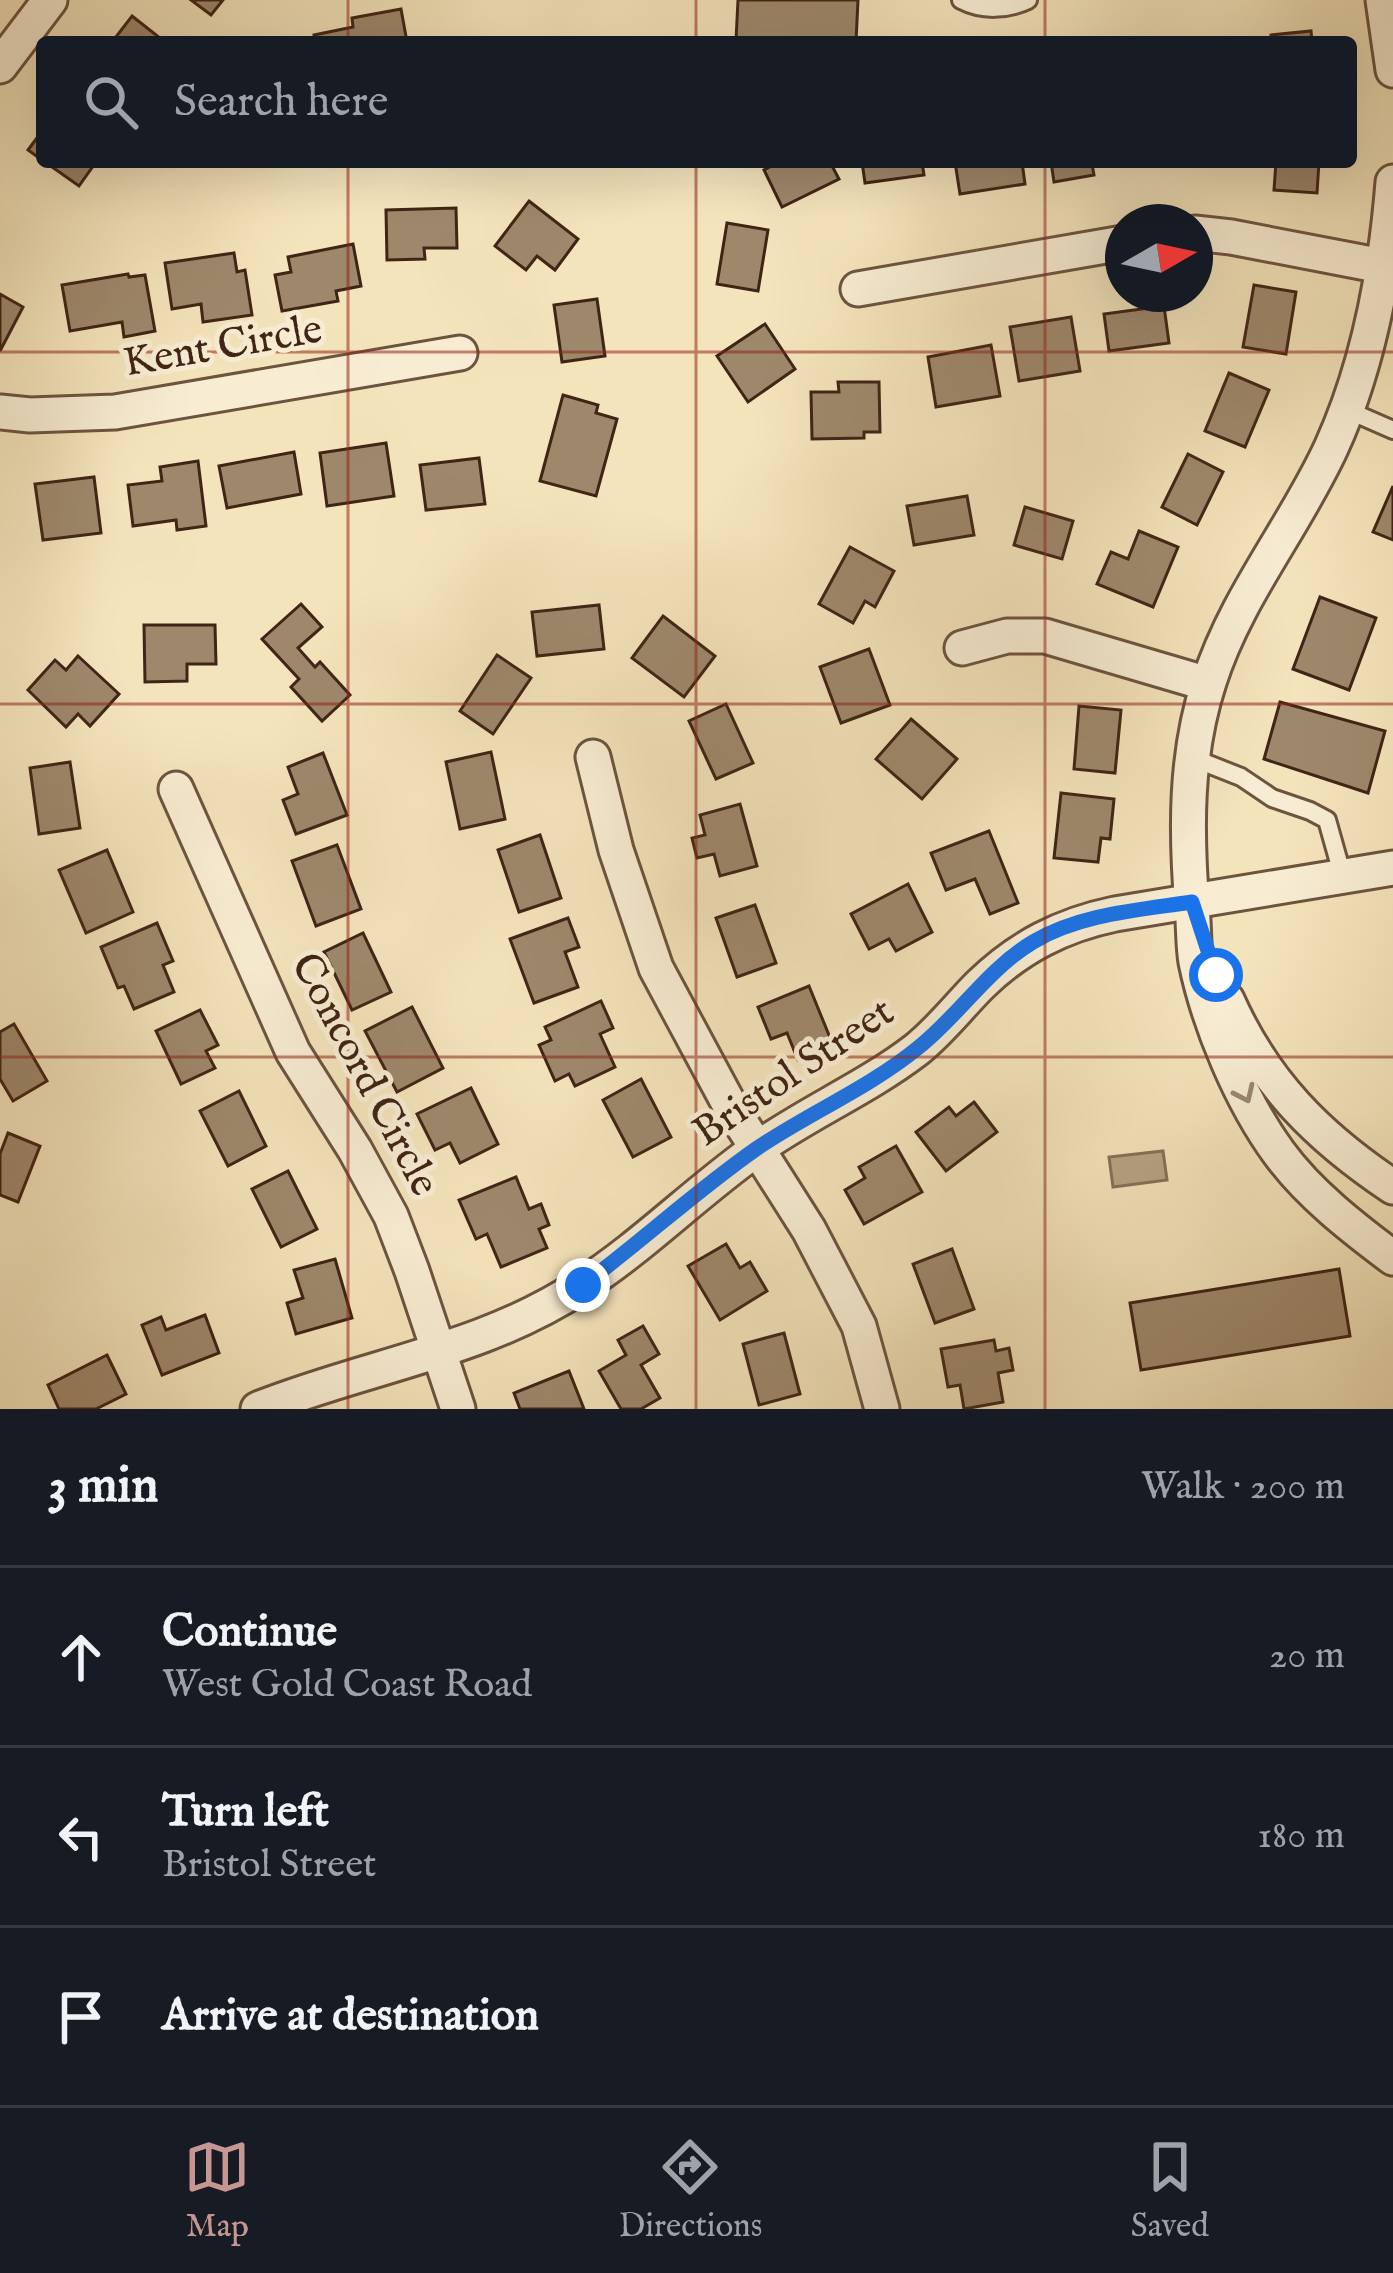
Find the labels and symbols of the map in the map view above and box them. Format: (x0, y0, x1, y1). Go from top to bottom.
north arrow (1105, 204, 1213, 312)
street label: Kent Circle (120, 303, 326, 391)
street label: Concord Circle (278, 944, 450, 1206)
route start (1189, 948, 1243, 1002)
street label: Bristol Street (683, 986, 905, 1160)
one-way arrow (1230, 1082, 1254, 1103)
route end (556, 1258, 610, 1312)

